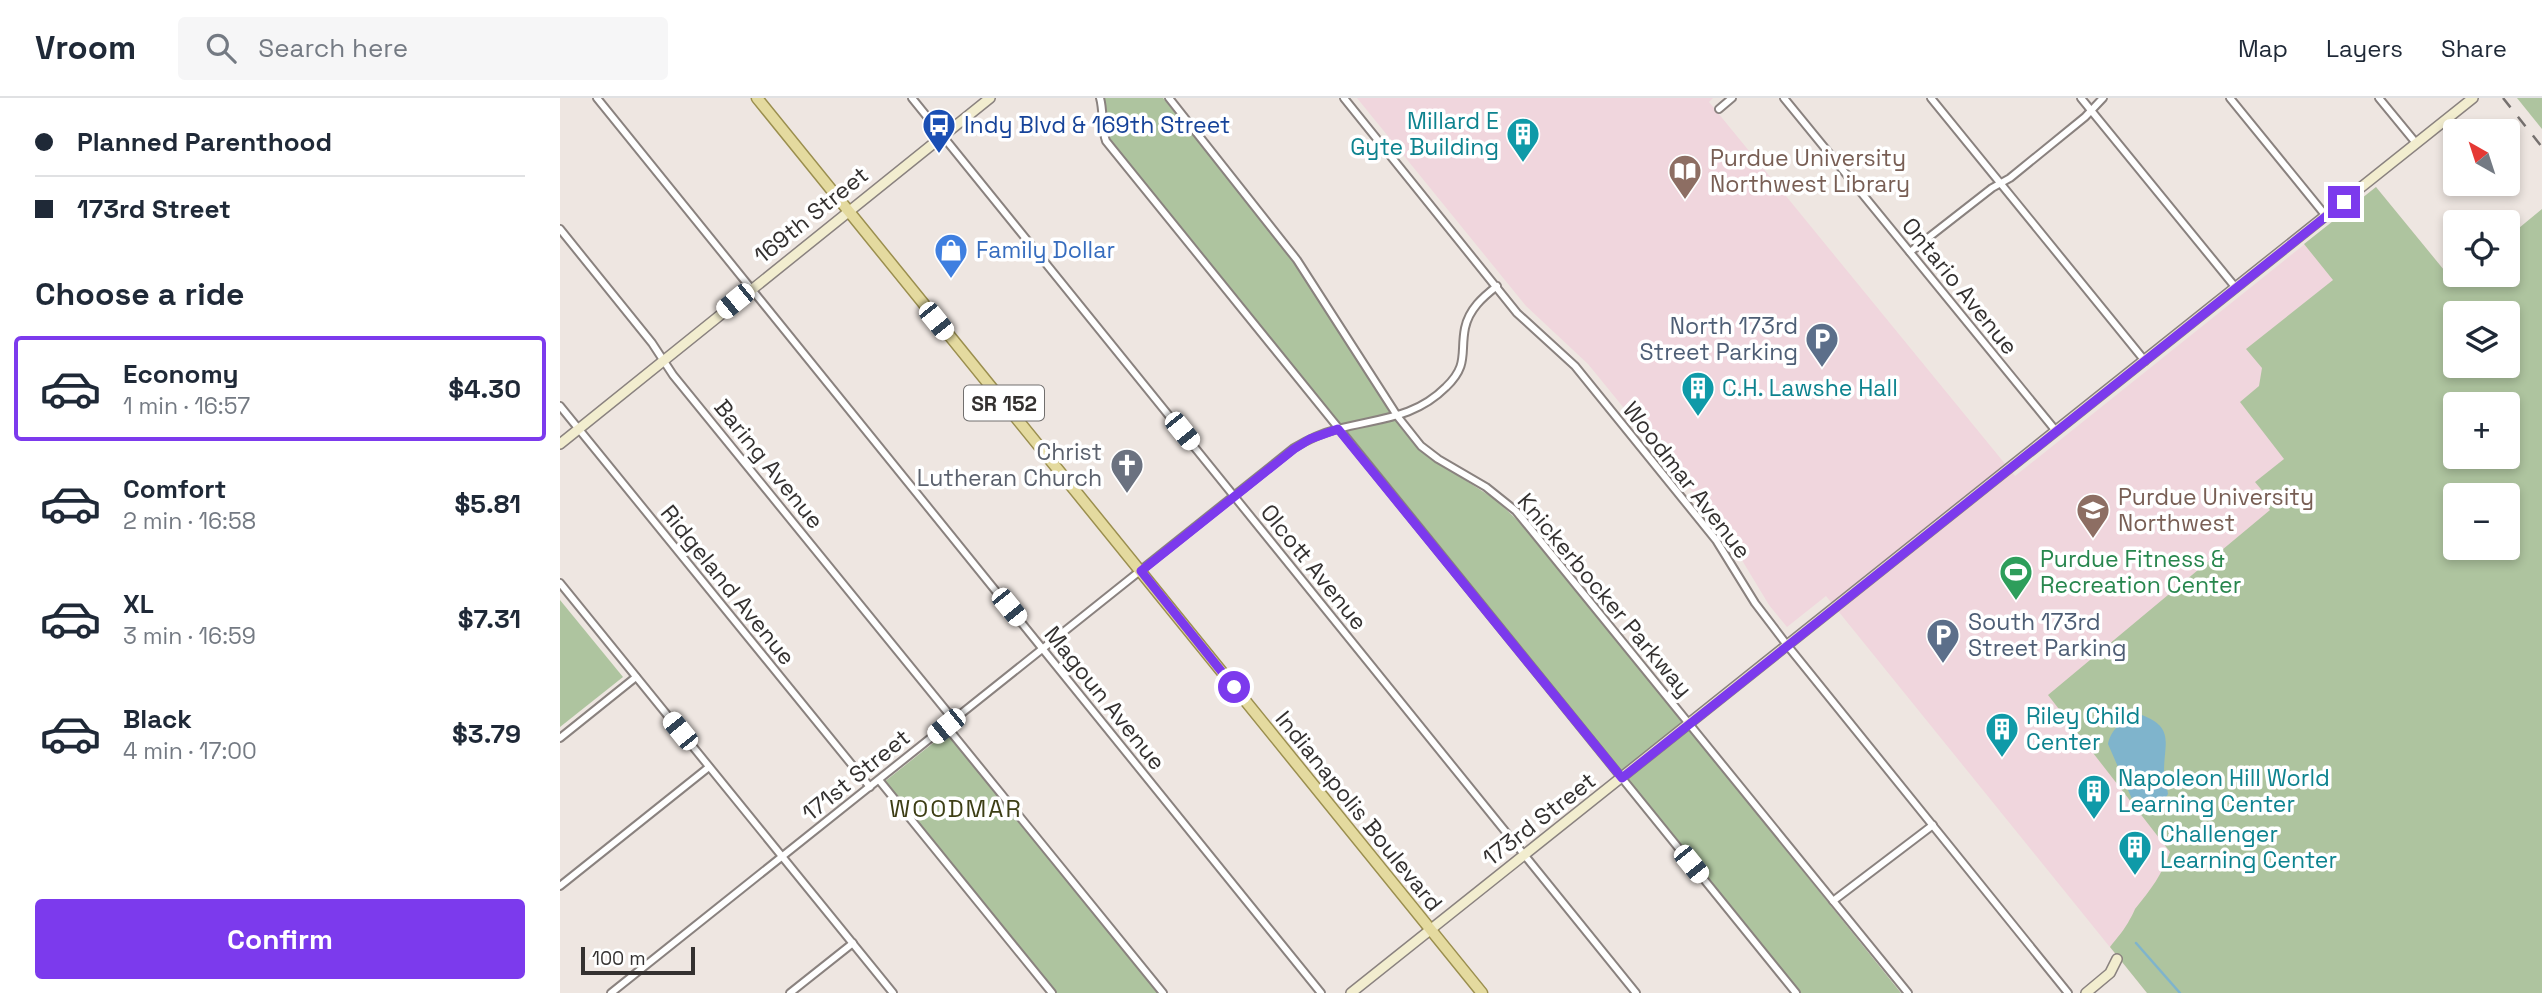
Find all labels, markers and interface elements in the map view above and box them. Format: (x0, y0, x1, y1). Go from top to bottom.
search box (178, 17, 668, 80)
text: Vroom (35, 27, 136, 69)
icon: search (202, 29, 240, 67)
text: Search here (258, 31, 408, 65)
text: Map (2238, 33, 2288, 64)
text: Layers (2326, 33, 2403, 64)
text: Share (2441, 33, 2507, 64)
bus stop icon: Indy Blvd & 169th Street (920, 106, 958, 155)
place label: Millard E Gyte Building (1350, 106, 1499, 162)
place label: Indy Blvd & 169th Street (964, 110, 1230, 140)
building icon: Millard E Gyte Building (1504, 115, 1542, 164)
north arrow (2443, 119, 2520, 196)
map controls (2443, 119, 2520, 560)
text: Planned Parenthood (77, 125, 332, 159)
place label: Purdue University Northwest Library (1710, 143, 1910, 199)
library icon: Purdue University Northwest Library (1666, 152, 1704, 201)
street label: 169th Street (748, 160, 874, 270)
route end (2328, 186, 2360, 218)
text: 173rd Street (77, 192, 231, 226)
button: locate (2443, 210, 2520, 287)
street label: Ontario Avenue (1895, 211, 2025, 361)
shop icon: Family Dollar (932, 231, 970, 280)
place label: Family Dollar (976, 235, 1115, 265)
text: Choose a ride (35, 274, 245, 314)
car (713, 280, 758, 322)
car (915, 298, 958, 344)
button: layers (2443, 301, 2520, 378)
place label: North 173rd Street Parking (1639, 311, 1798, 367)
parking icon: North 173rd Street Parking (1803, 320, 1841, 369)
icon: car (39, 357, 102, 420)
text: Economy (123, 357, 239, 391)
building icon: C.H. Lawshe Hall (1679, 369, 1717, 418)
text: $4.30 (448, 372, 521, 406)
place label: C.H. Lawshe Hall (1722, 373, 1898, 403)
road number: SR 152 (964, 386, 1044, 420)
text: 1 min · 16:57 (123, 391, 250, 421)
button: + (2443, 392, 2520, 469)
street label: Baring Avenue (707, 393, 831, 535)
street label: Woodmar Avenue (1616, 395, 1758, 565)
car (1161, 408, 1204, 454)
place label: Christ Lutheran Church (917, 437, 1102, 493)
church icon: Christ Lutheran Church (1108, 446, 1146, 495)
icon: car (39, 472, 102, 535)
text: Comfort (123, 472, 226, 506)
place label: Purdue University Northwest (2118, 482, 2314, 538)
button: − (2443, 483, 2520, 560)
text: $5.81 (455, 487, 521, 521)
street label: Knickerbocker Parkway (1511, 487, 1699, 703)
school or university icon: Purdue University Northwest (2074, 491, 2112, 540)
street label: Olcott Avenue (1254, 498, 1374, 636)
street label: Ridgeland Avenue (654, 499, 802, 671)
text: 2 min · 16:58 (123, 506, 256, 536)
place label: Purdue Fitness & Recreation Center (2040, 544, 2241, 600)
sports icon: Purdue Fitness & Recreation Center (1997, 553, 2035, 602)
car (988, 584, 1031, 630)
icon: car (39, 587, 102, 650)
text: XL (123, 587, 154, 621)
text: $7.31 (458, 602, 521, 636)
place label: South 173rd Street Parking (1968, 607, 2127, 663)
parking icon: South 173rd Street Parking (1924, 616, 1962, 665)
street label: Magoun Avenue (1038, 620, 1172, 776)
text: 3 min · 16:59 (123, 621, 256, 651)
route start (1218, 671, 1250, 703)
place label: Riley Child Center (2026, 701, 2140, 757)
icon: car (39, 702, 102, 765)
text: Black (123, 702, 192, 736)
car (924, 705, 969, 747)
street label: Indianapolis Boulevard (1269, 705, 1449, 917)
car (659, 708, 702, 754)
building icon: Riley Child Center (1983, 710, 2021, 759)
text: $3.79 (452, 717, 521, 751)
street label: 171st Street (796, 722, 916, 828)
text: 4 min · 17:00 (123, 736, 257, 766)
place label: Napoleon Hill World Learning Center (2118, 763, 2330, 819)
street label: 173rd Street (1476, 765, 1602, 873)
building icon: Napoleon Hill World Learning Center (2075, 772, 2113, 821)
district label: WOODMAR (889, 793, 1023, 824)
place label: Challenger Learning Center (2160, 819, 2337, 875)
building icon: Challenger Learning Center (2116, 828, 2154, 877)
car (1670, 841, 1713, 887)
button: Confirm (35, 899, 525, 979)
scale bar (581, 944, 695, 976)
text: 100 m (592, 946, 646, 971)

